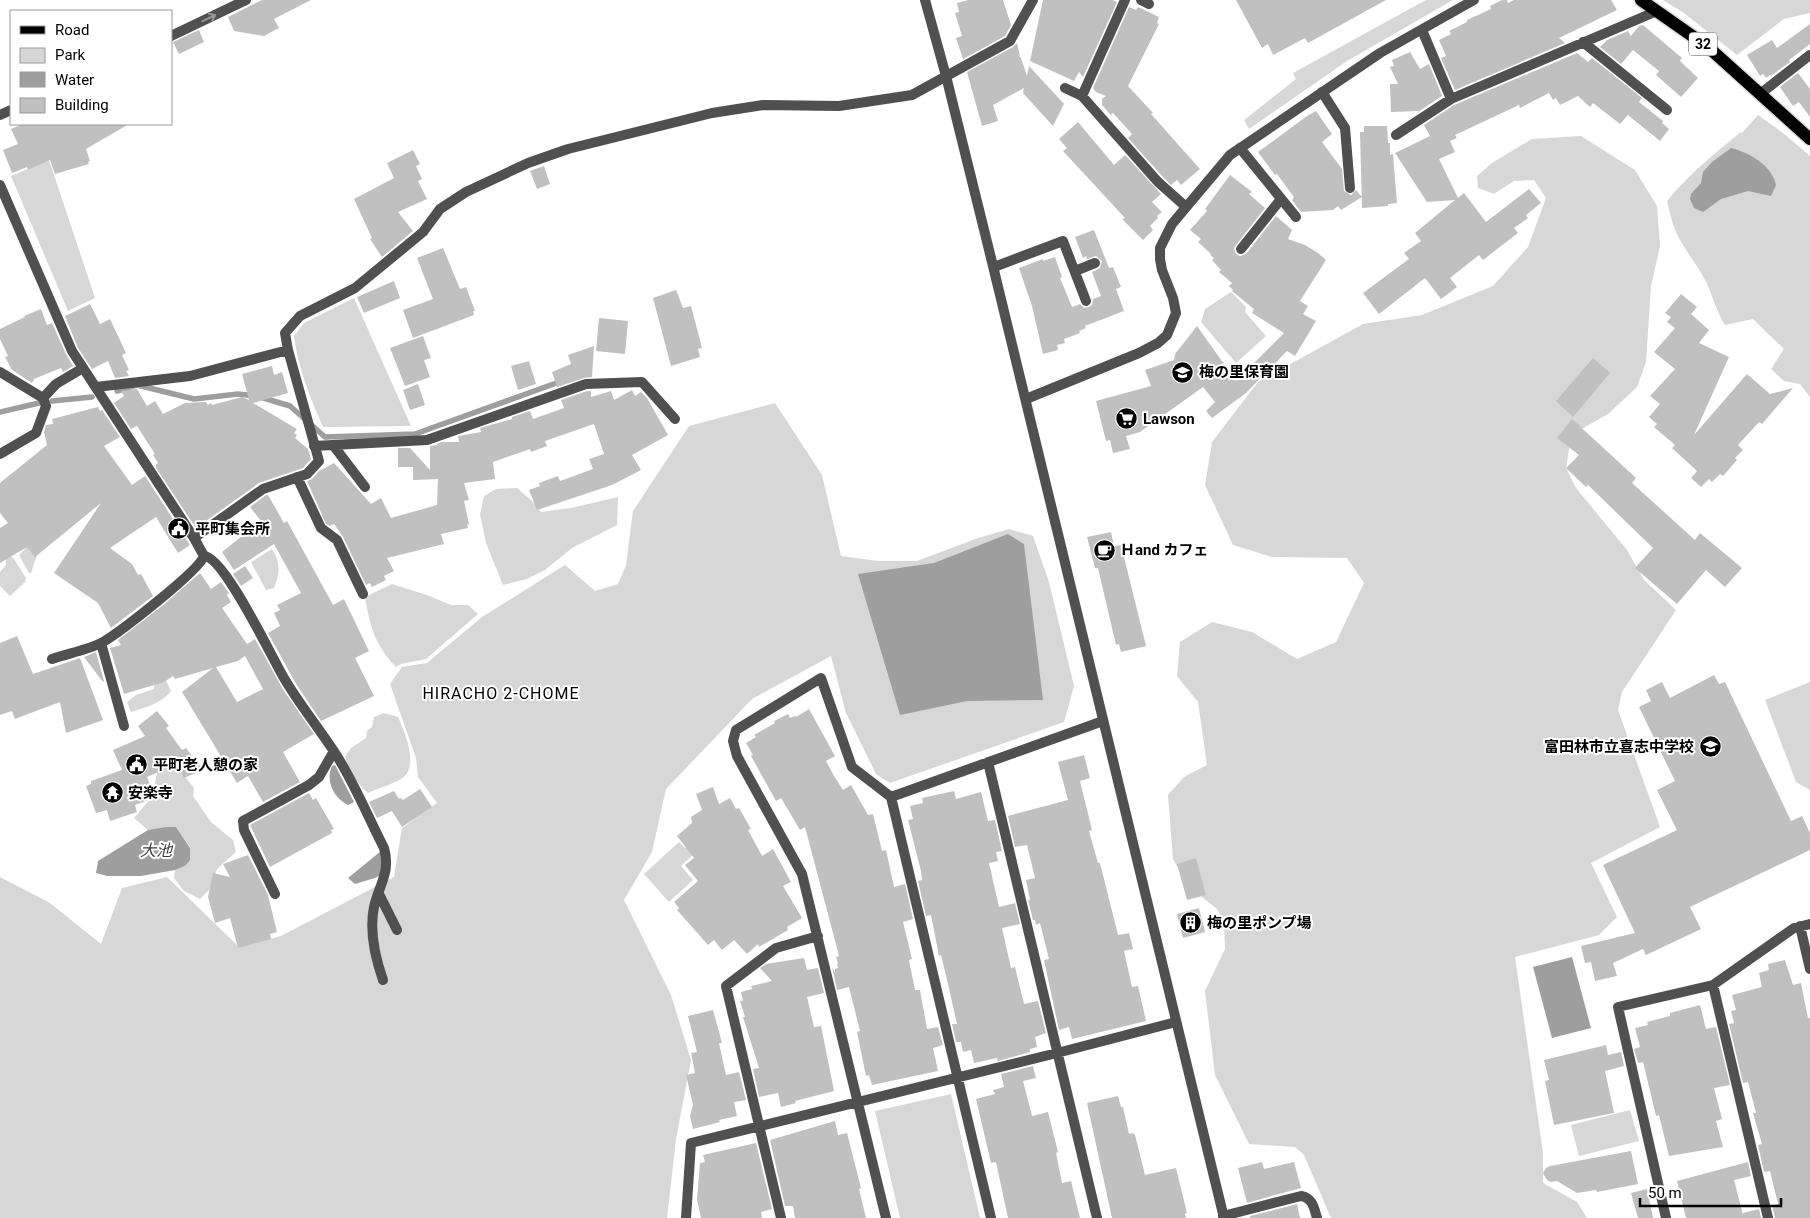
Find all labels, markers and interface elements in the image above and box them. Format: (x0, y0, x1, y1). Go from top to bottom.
legend (10, 10, 172, 125)
one-way arrow (201, 13, 216, 23)
text: Road (55, 21, 89, 39)
road number: 32 (1689, 33, 1717, 56)
text: Park (55, 46, 86, 64)
text: Water (55, 71, 94, 89)
text: Building (55, 96, 109, 114)
school or university icon: 梅の里保育園 (1171, 360, 1195, 384)
place label: 梅の里保育園 (1199, 363, 1289, 381)
supermarket icon: Lawson (1115, 407, 1139, 431)
place label: Lawson (1143, 410, 1195, 428)
public building icon: 平町集会所 (167, 517, 191, 541)
place label: 平町集会所 (195, 520, 270, 538)
cafe icon: Ｈand カフェ (1092, 538, 1116, 562)
place label: Ｈand カフェ (1120, 541, 1209, 559)
district label: HIRACHO 2-CHOME (422, 684, 580, 703)
school or university icon: 富田林市立喜志中学校 (1698, 735, 1722, 759)
place label: 富田林市立喜志中学校 (1544, 738, 1694, 756)
public building icon: 平町老人憩の家 (125, 753, 149, 777)
place label: 平町老人憩の家 (153, 756, 258, 774)
temple icon: 安楽寺 (100, 781, 124, 805)
place label: 安楽寺 (128, 784, 173, 802)
water label: 大池 (140, 841, 174, 860)
building icon: 梅の里ポンプ場 (1179, 911, 1203, 935)
place label: 梅の里ポンプ場 (1207, 914, 1312, 932)
scale bar (1640, 1176, 1781, 1208)
text: 50 m (1648, 1184, 1682, 1202)

